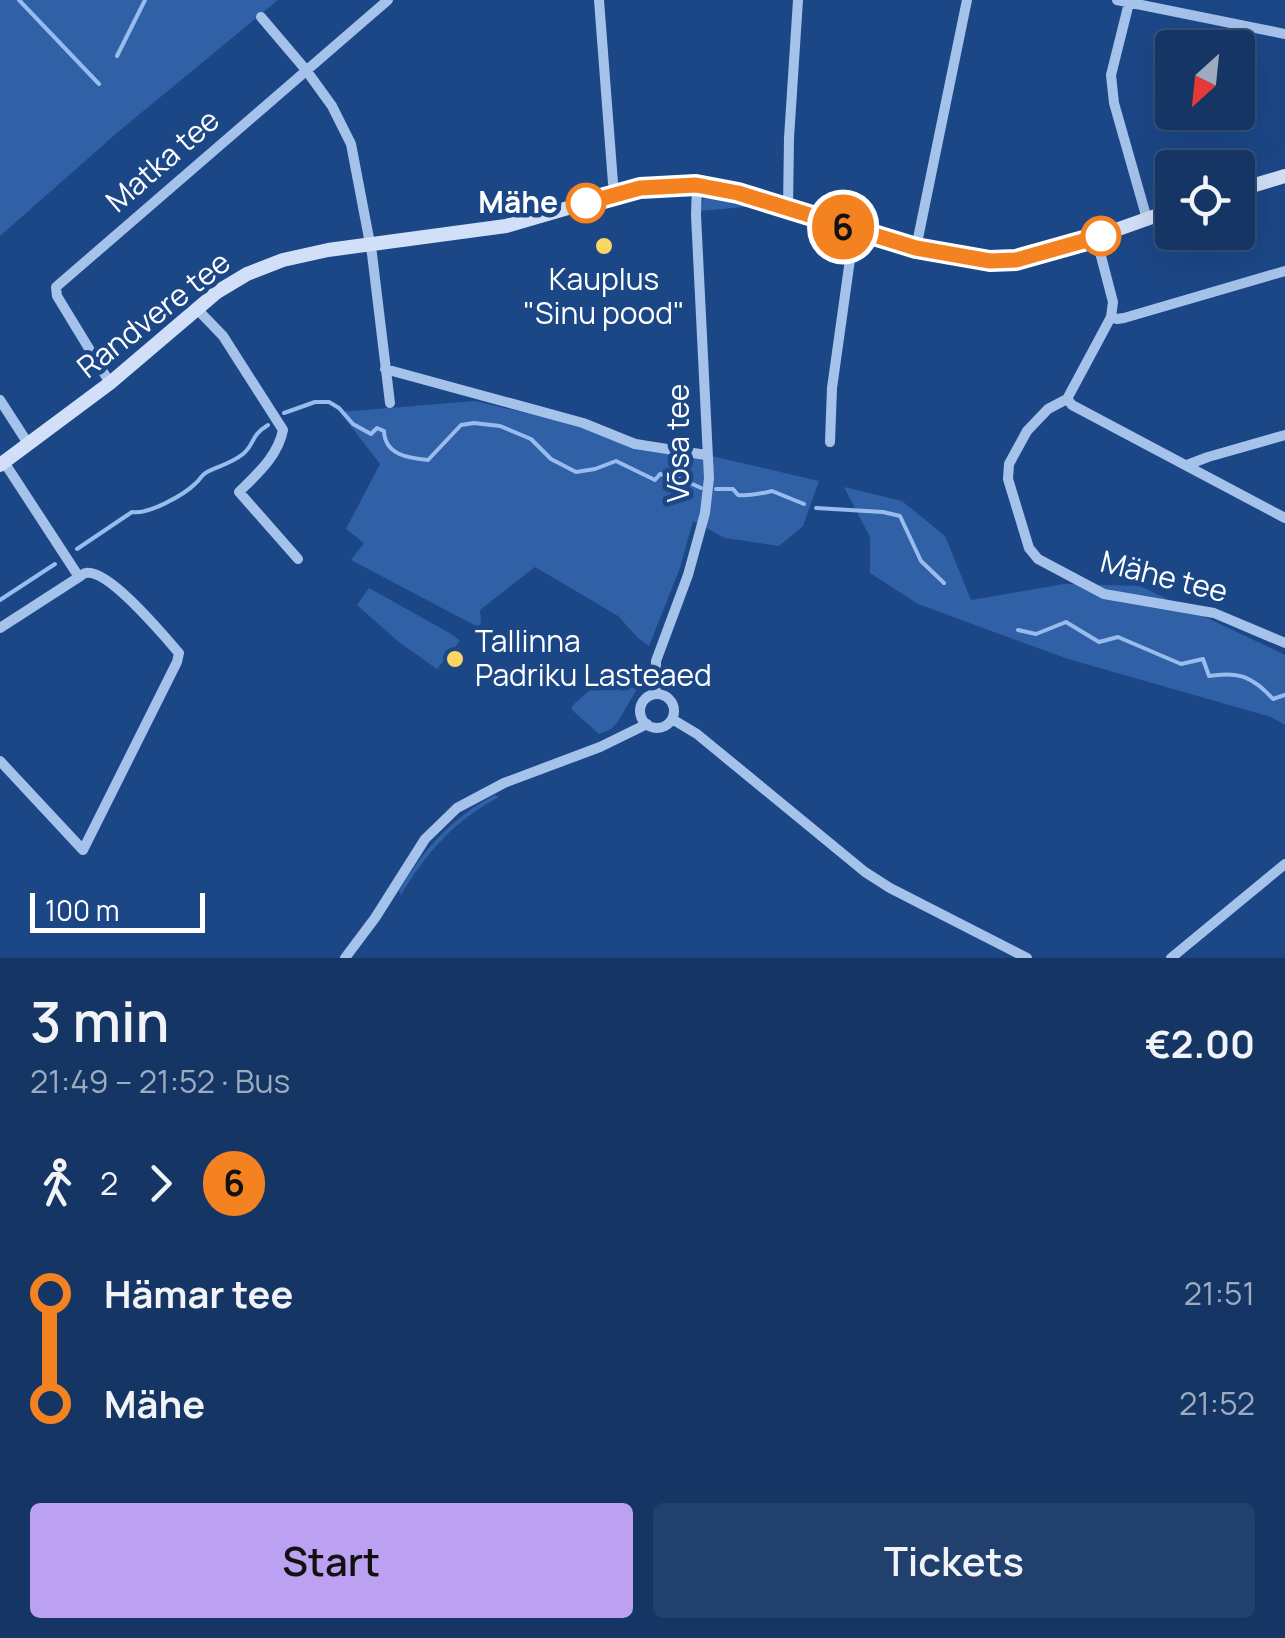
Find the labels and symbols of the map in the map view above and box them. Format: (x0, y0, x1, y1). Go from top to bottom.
north arrow (1155, 30, 1255, 130)
street label: Matka tee (97, 99, 228, 221)
place label: Mähe (478, 181, 558, 222)
marker: Mähe (567, 184, 605, 222)
line badge: 6 (810, 194, 876, 260)
unlabelled marker (1082, 217, 1120, 255)
marker: Kauplus "Sinu pood" (593, 235, 615, 257)
street label: Randvere tee (68, 241, 238, 387)
place label: Kauplus "Sinu pood" (523, 258, 685, 333)
street label: Võsa tee (657, 384, 698, 502)
street label: Mähe tee (1096, 540, 1232, 611)
place label: Tallinna Padriku Lasteaed (475, 620, 712, 695)
marker: Tallinna Padriku Lasteaed (444, 648, 466, 670)
scale bar (30, 888, 205, 933)

